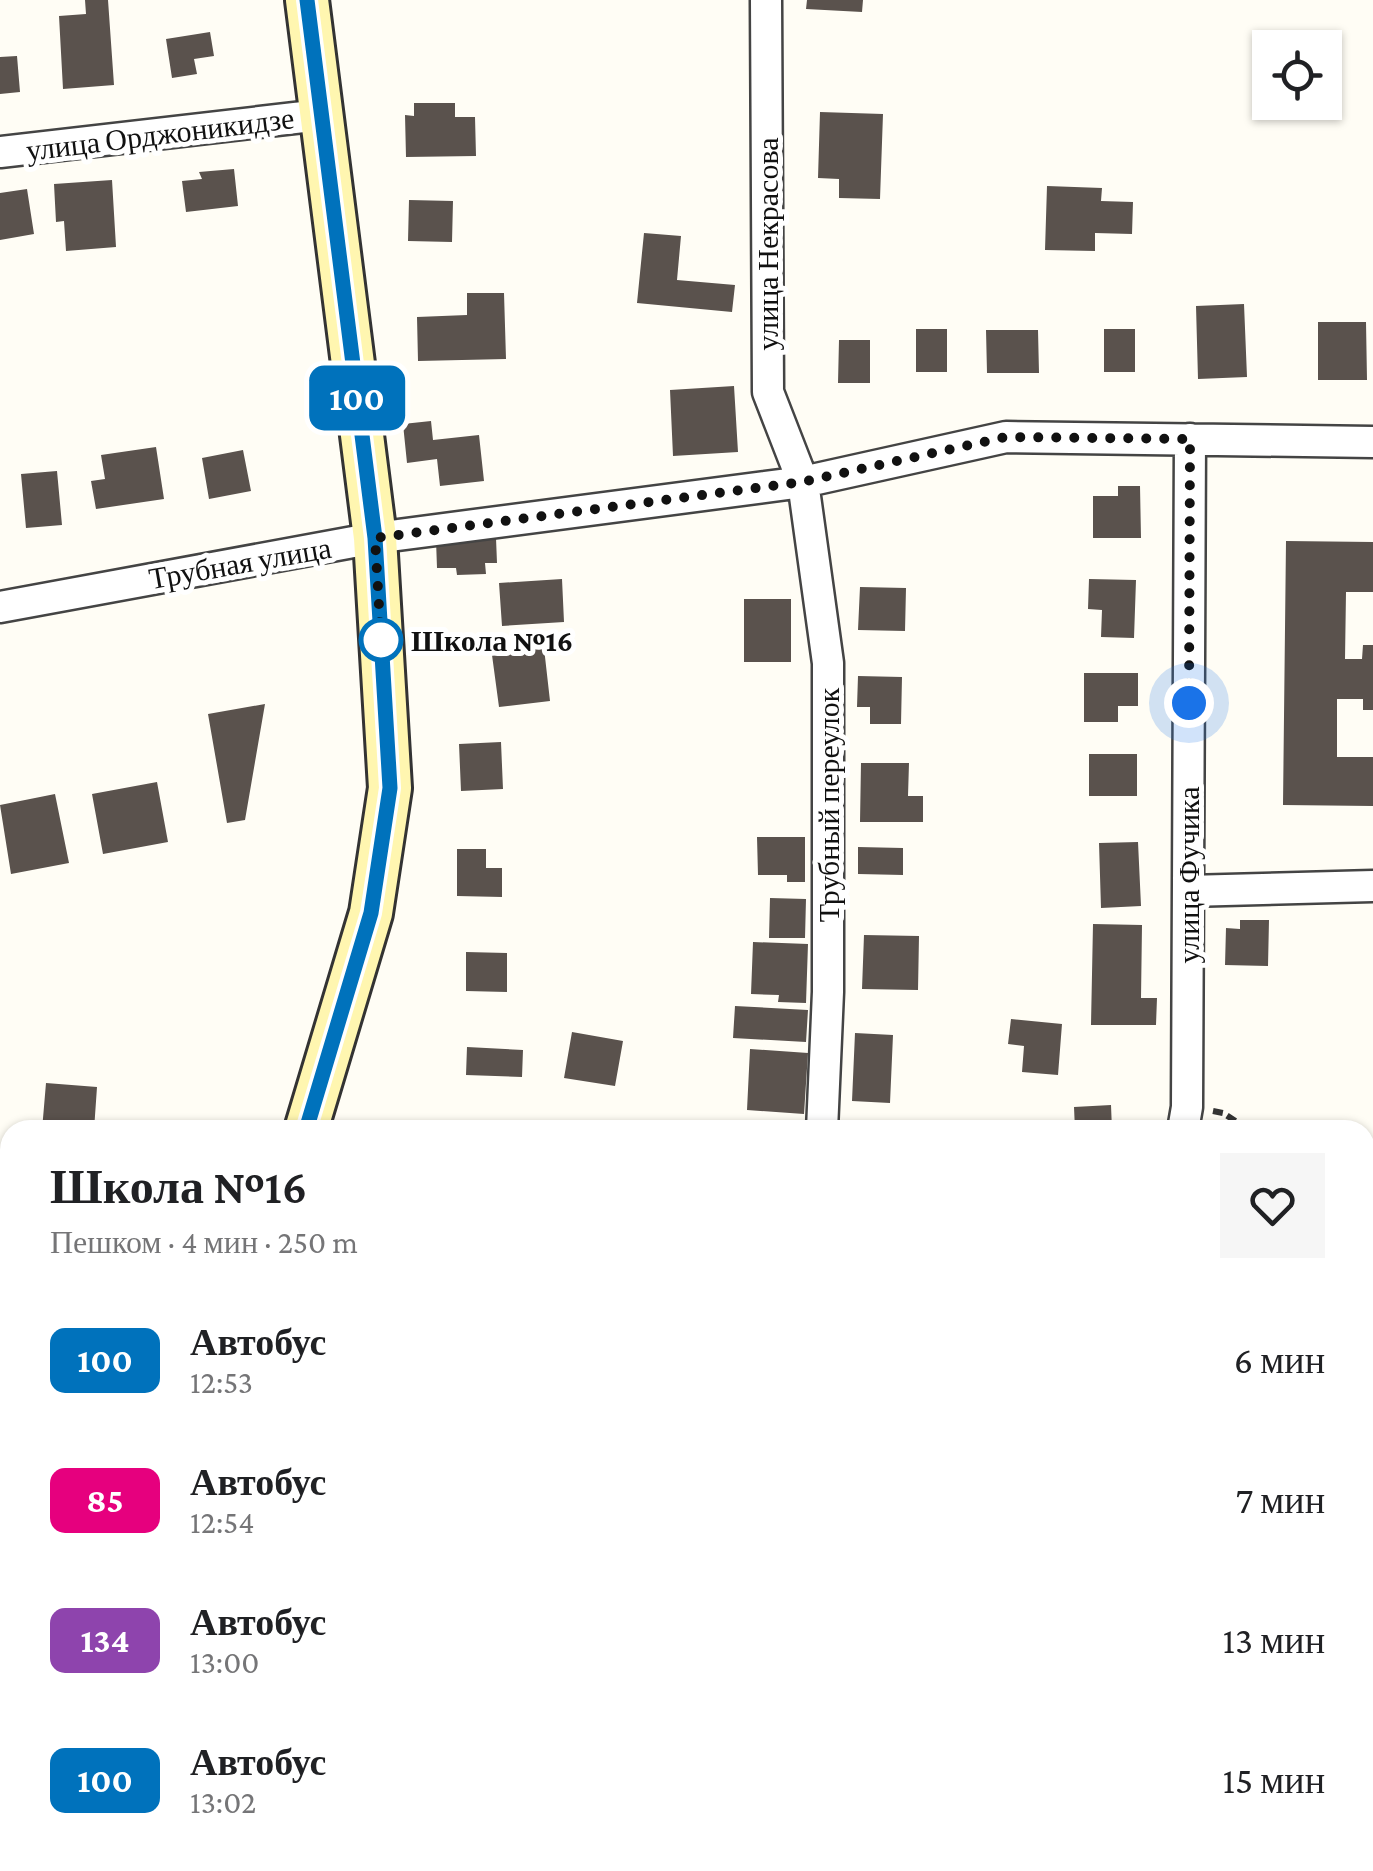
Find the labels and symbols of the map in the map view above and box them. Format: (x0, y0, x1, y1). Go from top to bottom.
street label: улица Орджоникидзе (24, 101, 296, 167)
street label: улица Некрасова (751, 138, 784, 350)
line badge: 100 (300, 366, 414, 430)
street label: Трубная улица (146, 531, 334, 595)
marker: Школа №16 (360, 619, 402, 661)
place label: Школа №16 (411, 624, 573, 657)
your location (1164, 678, 1214, 728)
street label: Трубный переулок (812, 687, 845, 922)
street label: улица Фучика (1172, 787, 1205, 963)

